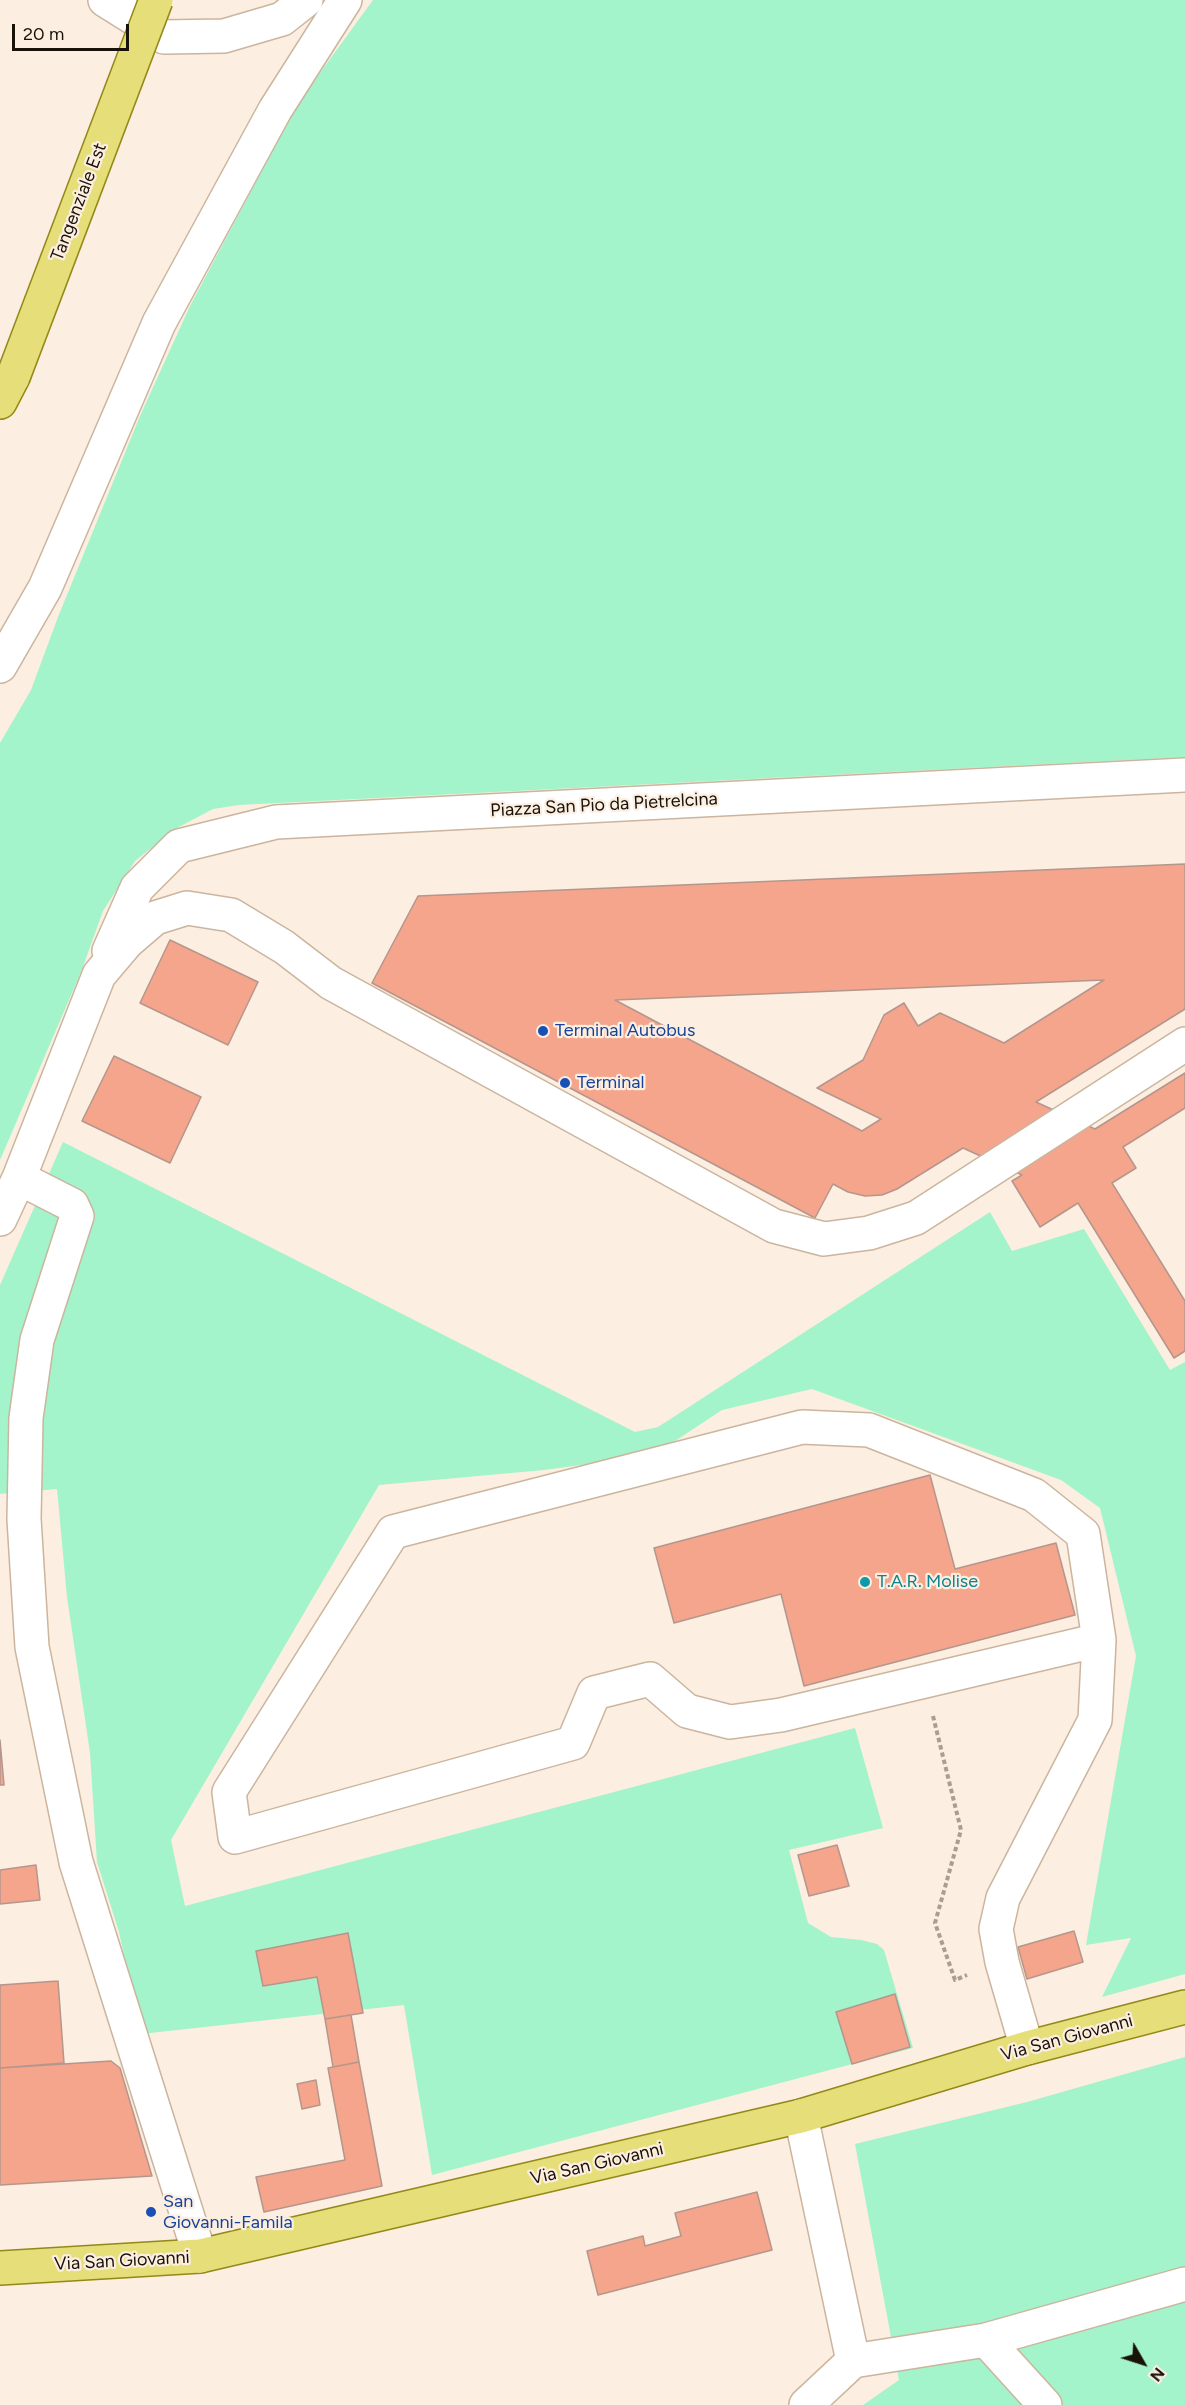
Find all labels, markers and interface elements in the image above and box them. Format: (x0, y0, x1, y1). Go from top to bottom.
scale bar (15, 12, 132, 50)
text: 20 m (23, 23, 64, 45)
street label: Tangenziale Est (47, 140, 111, 264)
street label: Piazza San Pio da Pietrelcina (490, 788, 718, 822)
place label: Terminal Autobus (555, 1020, 695, 1042)
marker: Terminal Autobus (536, 1024, 550, 1038)
place label: Terminal (577, 1072, 644, 1094)
marker: Terminal (558, 1076, 572, 1090)
place label: T.A.R. Molise (877, 1571, 978, 1593)
marker: T.A.R. Molise (858, 1575, 872, 1589)
street label: Via San Giovanni (999, 2010, 1135, 2066)
street label: Via San Giovanni (528, 2138, 666, 2190)
place label: San Giovanni-Famila (163, 2191, 293, 2234)
marker: San Giovanni-Famila (144, 2205, 158, 2219)
street label: Via San Giovanni (54, 2247, 190, 2275)
north arrow (1113, 2333, 1173, 2393)
text: N (1146, 2364, 1169, 2385)

